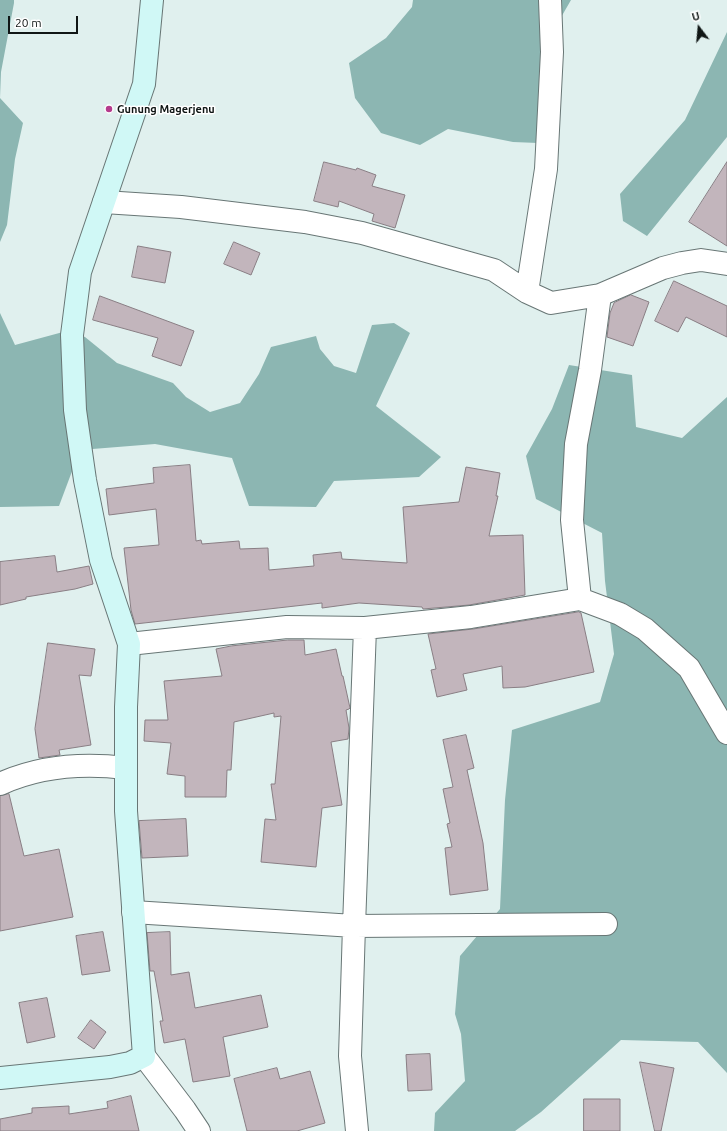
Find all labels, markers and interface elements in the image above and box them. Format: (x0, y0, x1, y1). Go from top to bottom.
scale bar (10, 8, 80, 34)
north arrow (679, 8, 719, 48)
text: U (690, 10, 701, 23)
text: 20 m (15, 16, 42, 29)
place label: Gunung Magerjenu (117, 102, 215, 116)
marker: Gunung Magerjenu (104, 104, 114, 114)

